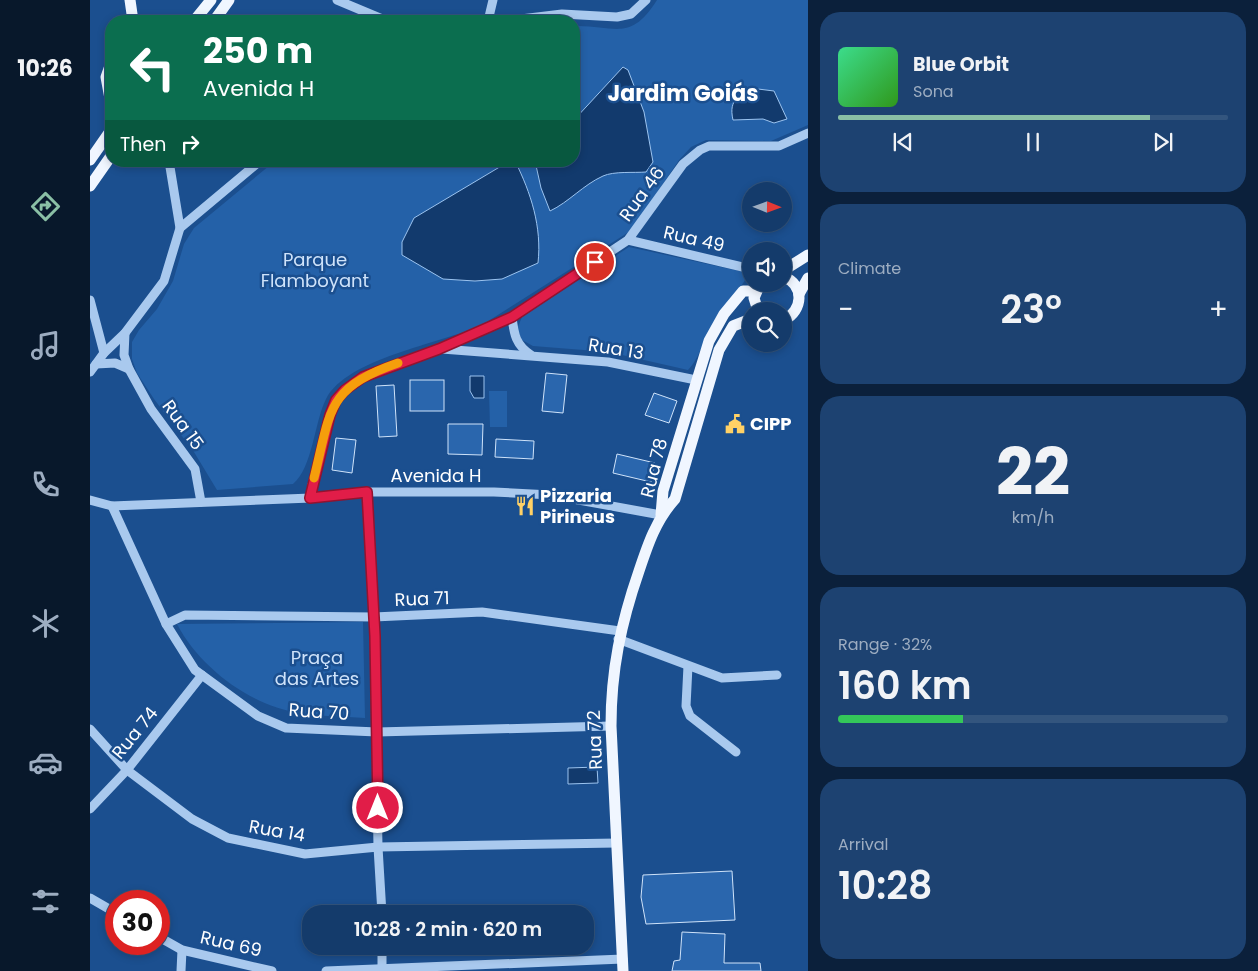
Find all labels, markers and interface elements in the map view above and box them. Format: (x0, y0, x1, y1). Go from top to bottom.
text: 250 m (203, 26, 313, 75)
icon: left (120, 35, 185, 100)
text: Blue Orbit (913, 51, 1009, 78)
text: 10:26 (17, 53, 73, 84)
text: Avenida H (203, 73, 314, 104)
district label: Jardim Goiás (608, 78, 758, 109)
text: Sona (913, 80, 954, 103)
icon: previous (889, 128, 917, 156)
icon: pause (1019, 128, 1047, 156)
icon: next (1149, 128, 1177, 156)
icon: right (176, 130, 204, 158)
text: Then (120, 131, 166, 158)
street label: Rua 46 (613, 161, 670, 226)
north arrow (742, 182, 792, 232)
map controls (742, 182, 792, 352)
icon: directions (28, 189, 63, 224)
street label: Rua 49 (661, 219, 727, 258)
pin (574, 241, 616, 283)
button: sound (742, 242, 792, 292)
park label: Parque Flamboyant (261, 247, 369, 293)
icon: arrive (581, 248, 609, 276)
text: Climate (838, 257, 901, 280)
text: 23° (1000, 283, 1062, 336)
text: − (838, 290, 853, 329)
text: + (1209, 290, 1228, 329)
button: search (742, 302, 792, 352)
icon: music (28, 328, 63, 363)
street label: Rua 13 (587, 332, 646, 365)
street label: Rua 15 (157, 394, 210, 455)
place label: CIPP (750, 411, 792, 436)
public building icon: CIPP (724, 413, 746, 435)
text: 22 (996, 427, 1070, 518)
street label: Rua 78 (634, 435, 673, 500)
street label: Avenida H (391, 463, 481, 488)
icon: phone (28, 467, 63, 502)
place label: Pizzaria Pirineus (540, 483, 615, 529)
restaurant icon: Pizzaria Pirineus (514, 495, 536, 517)
text: km/h (1012, 506, 1054, 529)
street label: Rua 71 (394, 585, 450, 612)
icon: climate (28, 606, 63, 641)
text: Range · 32% (838, 633, 932, 656)
park label: Praça das Artes (275, 645, 359, 691)
text: 160 km (838, 659, 972, 712)
street label: Rua 70 (288, 697, 350, 726)
street label: Rua 74 (106, 701, 163, 764)
street label: Rua 72 (581, 710, 608, 770)
icon: car (28, 745, 63, 780)
position arrow (351, 781, 403, 833)
street label: Rua 14 (247, 813, 307, 848)
text: Arrival (838, 833, 888, 856)
text: 10:28 (838, 859, 933, 912)
icon: filters (28, 884, 63, 919)
speed limit sign: 30 (105, 890, 170, 955)
text: 10:28 · 2 min · 620 m (354, 916, 542, 943)
street label: Rua 69 (198, 924, 264, 963)

